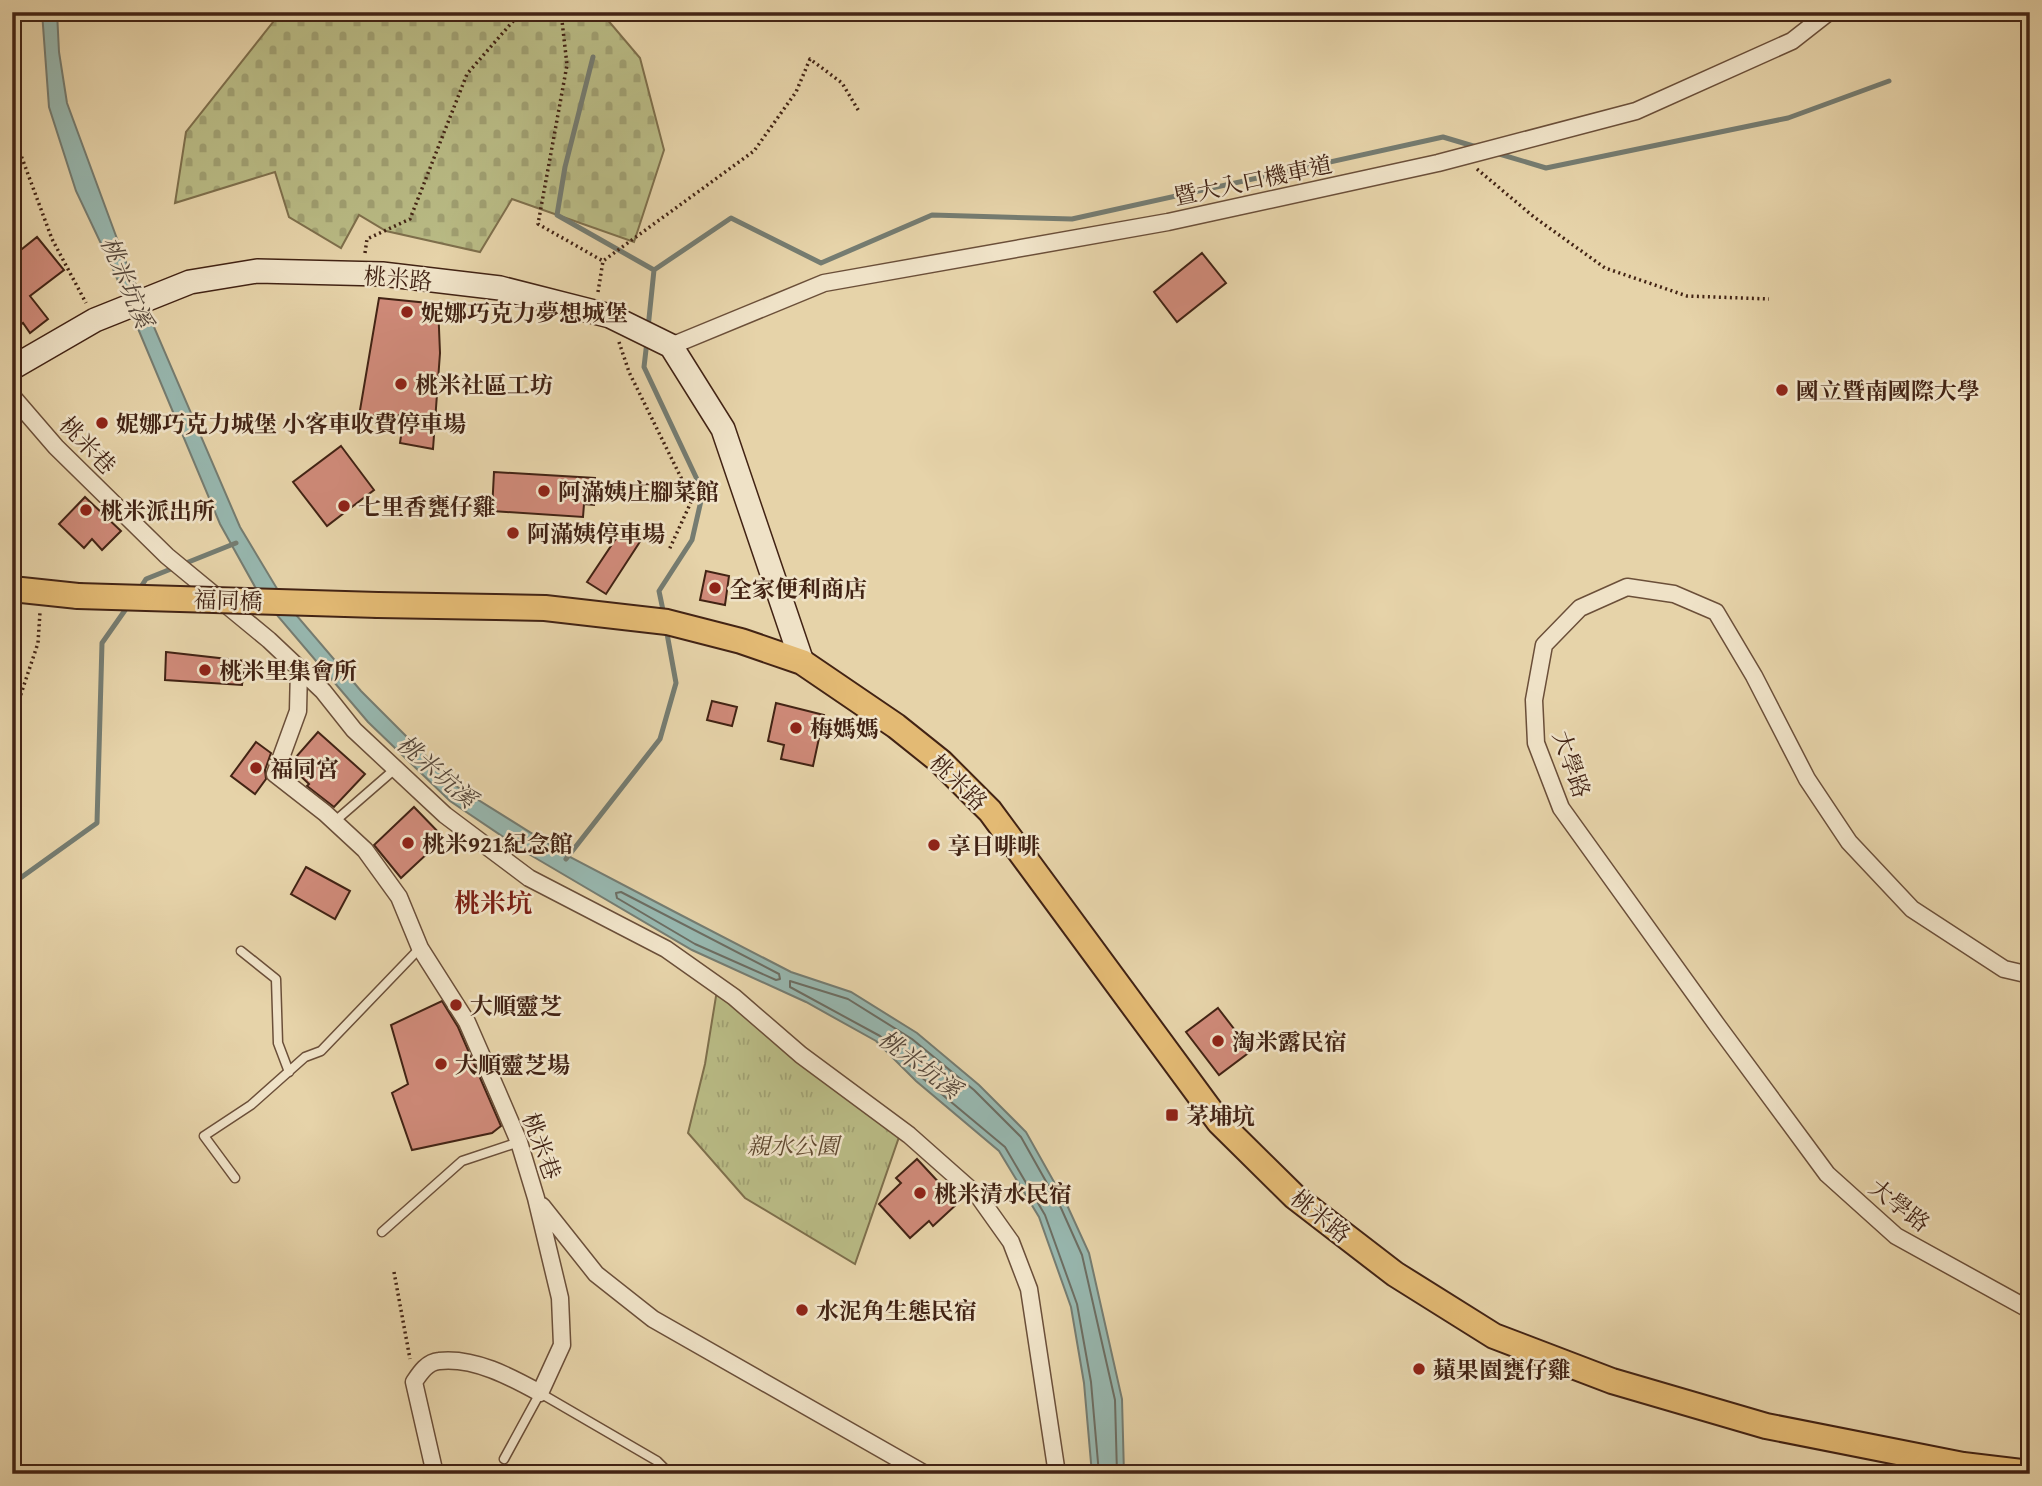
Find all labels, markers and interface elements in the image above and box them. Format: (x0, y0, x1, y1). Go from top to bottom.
street label: 暨大入口機車道 (1171, 147, 1335, 213)
water label: 桃米坑溪 (92, 231, 163, 336)
street label: 桃米路 (362, 259, 434, 297)
place label: 妮娜巧克力夢想城堡 (421, 296, 628, 329)
marker: 妮娜巧克力夢想城堡 (399, 304, 415, 320)
place label: 桃米社區工坊 (415, 368, 553, 401)
place label: 國立暨南國際大學 (1796, 374, 1980, 407)
marker: 桃米社區工坊 (393, 376, 409, 392)
marker: 國立暨南國際大學 (1774, 382, 1790, 398)
place label: 妮娜巧克力城堡 小客車收費停車場 (116, 407, 466, 440)
street label: 桃米巷 (52, 409, 124, 481)
marker: 妮娜巧克力城堡 小客車收費停車場 (94, 415, 110, 431)
place label: 阿滿姨庄腳菜館 (558, 475, 719, 508)
marker: 阿滿姨庄腳菜館 (536, 483, 552, 499)
place label: 七里香甕仔雞 (358, 490, 496, 523)
place label: 桃米派出所 (100, 494, 215, 527)
marker: 七里香甕仔雞 (336, 498, 352, 514)
marker: 桃米派出所 (78, 502, 94, 518)
place label: 阿滿姨停車場 (527, 517, 665, 550)
marker: 阿滿姨停車場 (505, 525, 521, 541)
place label: 全家便利商店 (729, 572, 867, 605)
marker: 全家便利商店 (707, 580, 723, 596)
street label: 福同橋 (193, 582, 263, 618)
place label: 桃米里集會所 (219, 654, 357, 687)
marker: 桃米里集會所 (197, 662, 213, 678)
place label: 梅媽媽 (810, 712, 879, 745)
marker: 梅媽媽 (788, 720, 804, 736)
water label: 桃米坑溪 (389, 726, 487, 818)
street label: 大學路 (1545, 726, 1599, 802)
street label: 桃米路 (923, 746, 995, 818)
place label: 福同宮 (270, 752, 339, 785)
marker: 福同宮 (248, 760, 264, 776)
place label: 桃米921紀念館 (422, 827, 573, 860)
place label: 享日啡啡 (948, 829, 1040, 862)
marker: 桃米921紀念館 (400, 835, 416, 851)
marker: 享日啡啡 (926, 837, 942, 853)
district label: 桃米坑 (454, 883, 532, 922)
place label: 大順靈芝 (470, 989, 562, 1022)
marker: 大順靈芝 (448, 997, 464, 1013)
water label: 桃米坑溪 (871, 1021, 971, 1109)
place label: 淘米露民宿 (1232, 1025, 1347, 1058)
marker: 淘米露民宿 (1210, 1033, 1226, 1049)
place label: 大順靈芝場 (455, 1048, 570, 1081)
marker: 大順靈芝場 (433, 1056, 449, 1072)
place label: 茅埔坑 (1186, 1099, 1255, 1132)
marker: 茅埔坑 (1164, 1107, 1180, 1123)
street label: 桃米巷 (515, 1108, 569, 1184)
park label: 親水公園 (747, 1129, 843, 1162)
street label: 大學路 (1863, 1171, 1937, 1239)
place label: 桃米清水民宿 (934, 1177, 1072, 1210)
street label: 桃米路 (1284, 1181, 1358, 1251)
marker: 桃米清水民宿 (912, 1185, 928, 1201)
place label: 水泥角生態民宿 (816, 1294, 977, 1327)
marker: 水泥角生態民宿 (794, 1302, 810, 1318)
place label: 蘋果園甕仔雞 (1433, 1353, 1571, 1386)
marker: 蘋果園甕仔雞 (1411, 1361, 1427, 1377)

